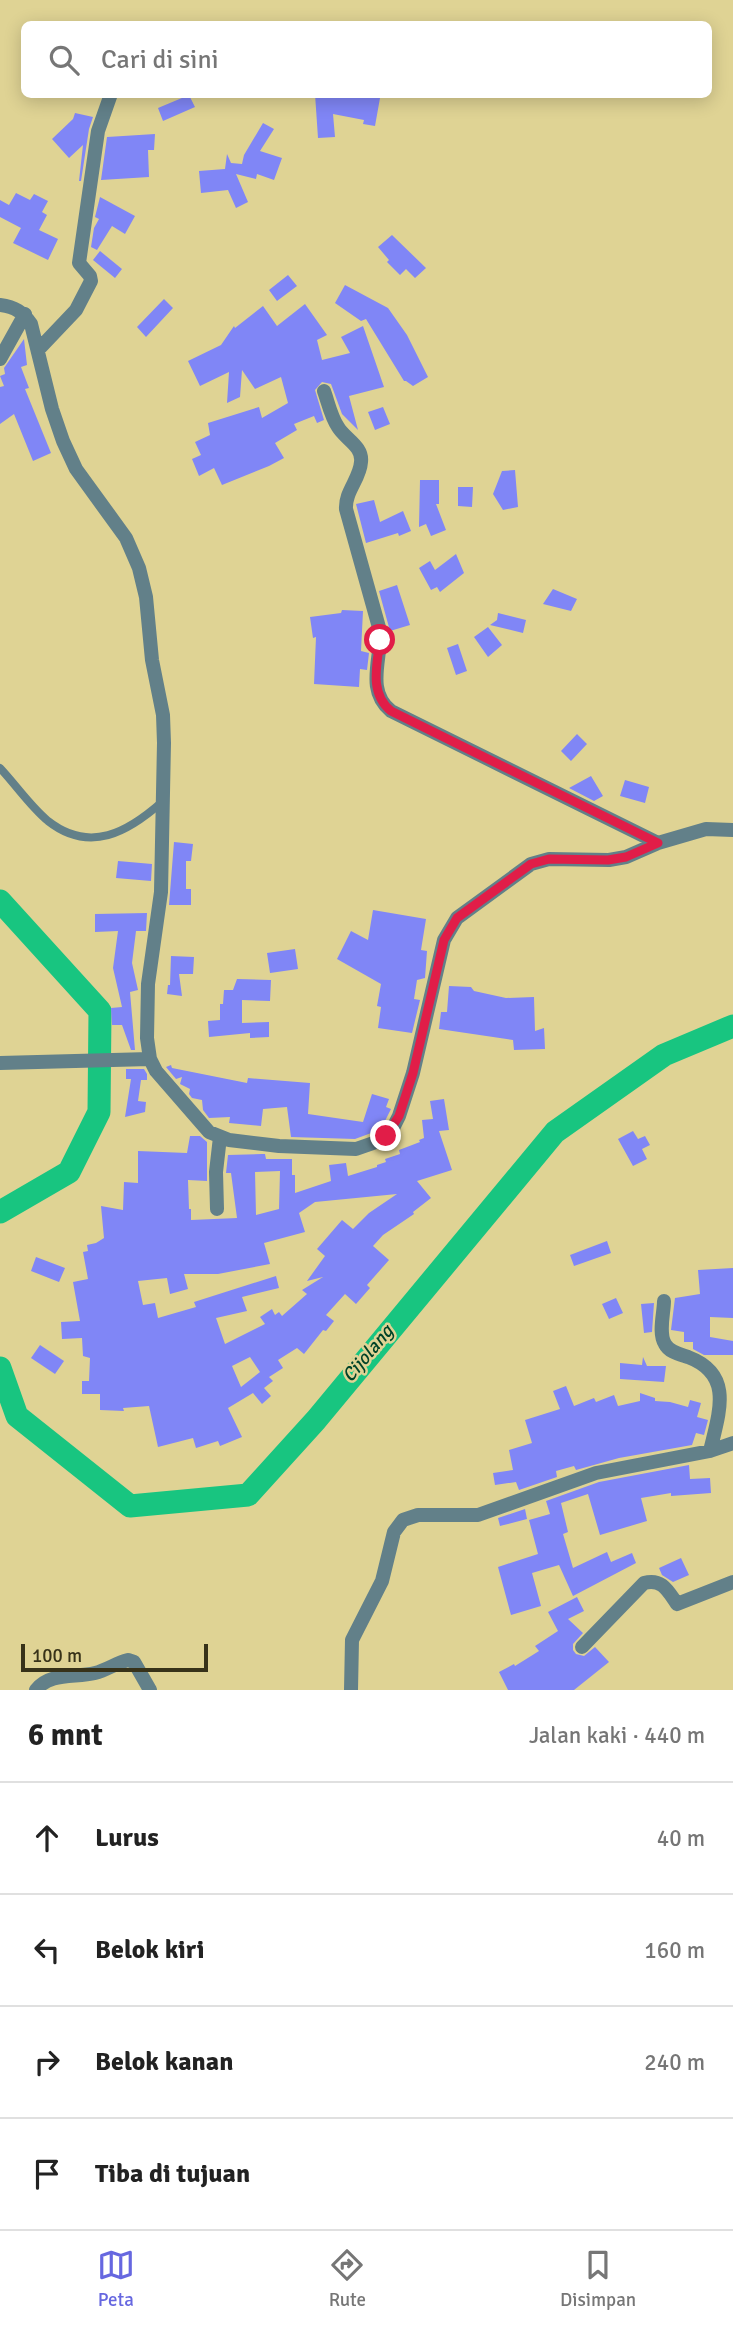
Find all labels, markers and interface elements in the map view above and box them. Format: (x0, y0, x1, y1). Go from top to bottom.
search box (21, 21, 712, 98)
icon: search (45, 41, 83, 79)
text: Cari di sini (101, 44, 219, 76)
route start (364, 624, 395, 655)
route end (370, 1120, 401, 1151)
water label: Cijolang (337, 1319, 400, 1387)
scale bar (21, 1641, 208, 1673)
text: 100 m (32, 1644, 82, 1668)
text: 6 mnt (28, 1717, 103, 1754)
text: Jalan kaki · 440 m (529, 1721, 705, 1750)
icon: ahead (28, 1819, 66, 1857)
text: Lurus (95, 1822, 159, 1854)
text: 40 m (657, 1824, 705, 1853)
icon: left (28, 1931, 66, 1969)
text: Belok kiri (95, 1934, 204, 1966)
text: 160 m (644, 1936, 705, 1965)
icon: right (28, 2043, 66, 2081)
text: Belok kanan (95, 2046, 233, 2078)
text: 240 m (644, 2048, 705, 2077)
icon: arrive (28, 2155, 66, 2193)
text: Tiba di tujuan (95, 2158, 250, 2190)
tab: Peta (97, 2246, 135, 2312)
tab: Rute (328, 2246, 366, 2312)
tab: Disimpan (560, 2246, 636, 2312)

